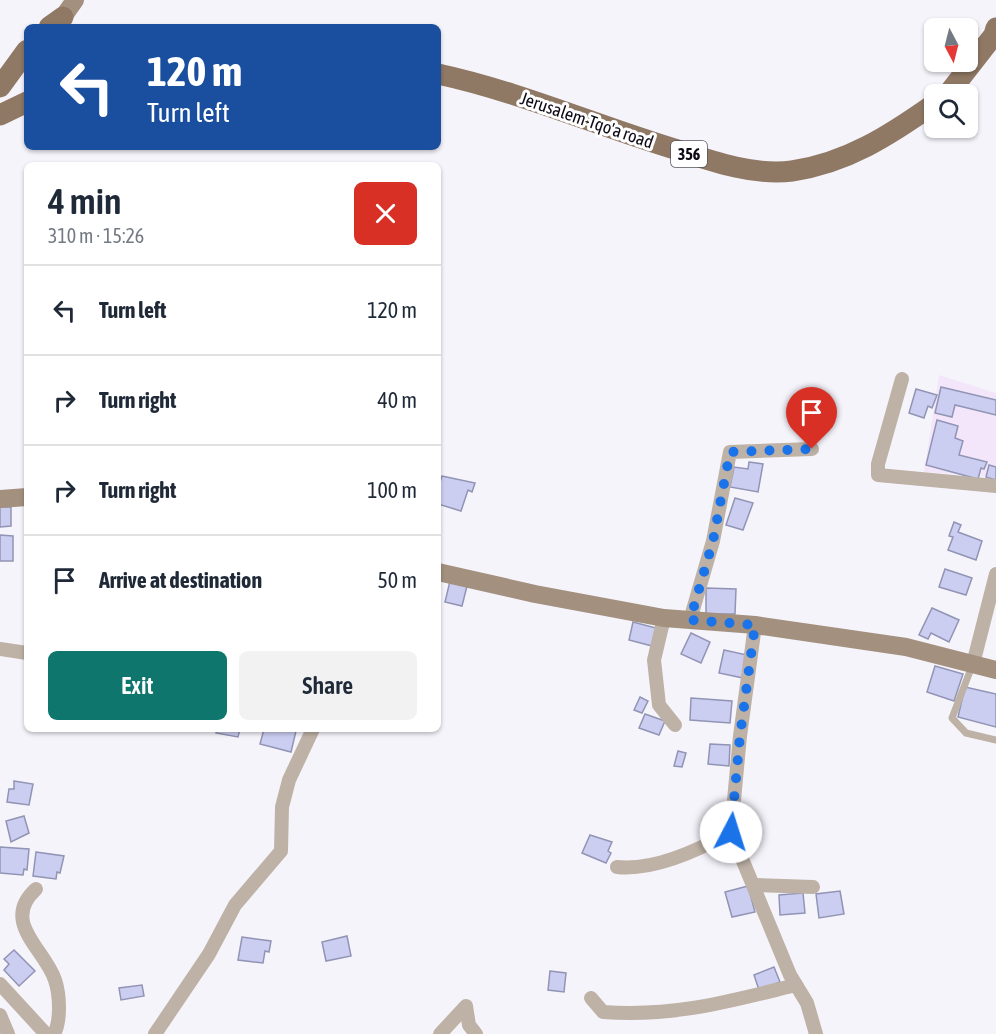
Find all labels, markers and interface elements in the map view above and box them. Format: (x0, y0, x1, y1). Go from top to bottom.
north arrow (924, 18, 978, 72)
map controls (924, 18, 978, 138)
text: 120 m (147, 47, 242, 95)
icon: left (48, 48, 126, 126)
button: search (924, 84, 978, 138)
street label: Jerusalem-Tqo'a road (518, 87, 656, 153)
text: Turn left (147, 97, 230, 128)
road number: 356 (671, 141, 707, 167)
text: 4 min (48, 180, 122, 222)
button: close (354, 182, 417, 245)
text: 310 m · 15:26 (48, 224, 144, 247)
icon: left (48, 294, 81, 327)
text: Turn left (99, 297, 166, 323)
text: 120 m (367, 297, 417, 323)
icon: right (48, 384, 81, 417)
text: Turn right (99, 387, 176, 413)
text: 40 m (377, 387, 417, 413)
pin (786, 387, 837, 449)
icon: arrive (795, 396, 828, 429)
icon: right (48, 474, 81, 507)
text: Turn right (99, 477, 176, 503)
text: 100 m (367, 477, 417, 503)
icon: arrive (48, 564, 81, 597)
text: Arrive at destination (99, 567, 262, 593)
text: 50 m (377, 567, 417, 593)
button: Exit (48, 651, 227, 720)
button: Share (239, 651, 417, 720)
position arrow (699, 800, 763, 864)

